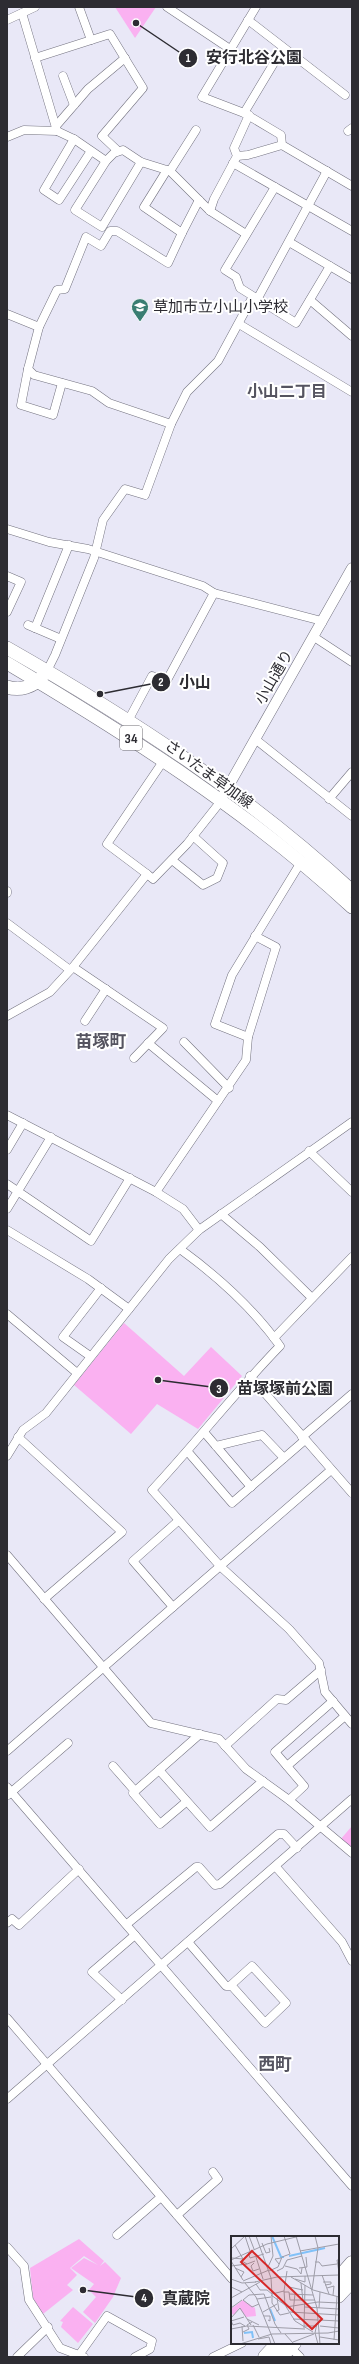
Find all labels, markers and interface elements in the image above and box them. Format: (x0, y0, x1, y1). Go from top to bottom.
callout: 安行北谷公園 (178, 44, 310, 72)
text: 安行北谷公園 (206, 49, 302, 68)
text: 1 (186, 51, 191, 66)
school or university icon: 草加市立小山小学校 (130, 297, 150, 322)
place label: 草加市立小山小学校 (153, 298, 288, 317)
district label: 小山二丁目 (247, 383, 327, 402)
street label: 小山通り (251, 647, 298, 708)
callout: 小山 (151, 668, 219, 696)
text: 小山 (179, 674, 211, 693)
text: 2 (158, 675, 164, 690)
road number: 34 (120, 726, 142, 750)
street label: さいたま草加線 (161, 736, 257, 813)
district label: 苗塚町 (76, 1032, 127, 1052)
callout: 苗塚塚前公園 (209, 1374, 341, 1402)
text: 苗塚塚前公園 (237, 1380, 333, 1399)
text: 3 (216, 1382, 222, 1397)
district label: 西町 (258, 2055, 292, 2075)
inset map (231, 2236, 339, 2344)
callout: 真蔵院 (134, 2284, 218, 2312)
text: 真蔵院 (162, 2290, 210, 2309)
text: 4 (141, 2291, 147, 2306)

